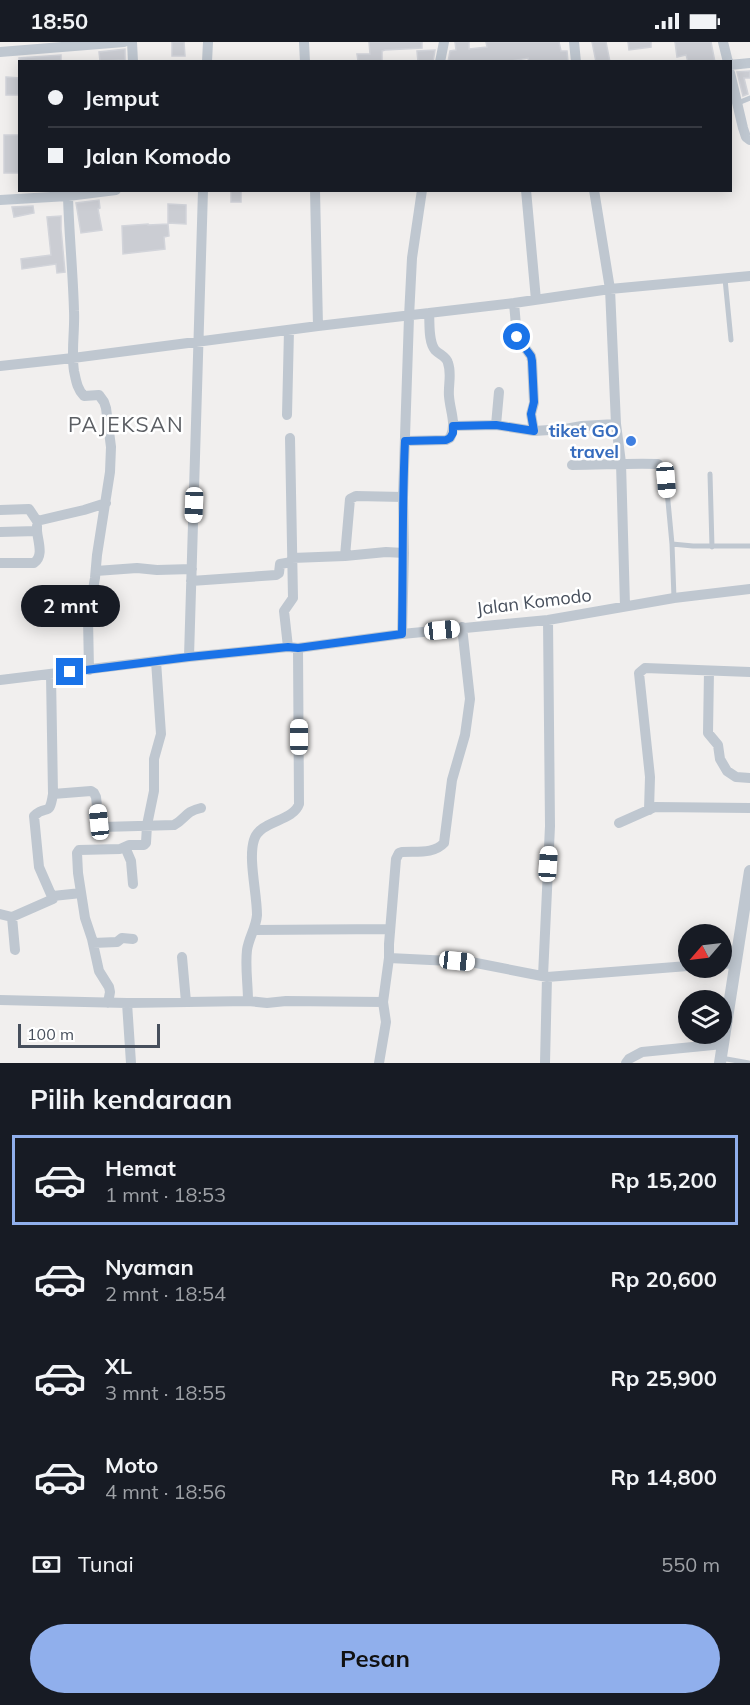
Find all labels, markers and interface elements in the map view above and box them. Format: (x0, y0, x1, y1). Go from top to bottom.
text: 18:50 (30, 7, 88, 35)
text: Jemput (84, 84, 159, 112)
text: Jalan Komodo (84, 142, 231, 170)
route start (503, 323, 530, 350)
district label: PAJEKSAN (68, 411, 184, 437)
place label: tiket GO travel (549, 419, 619, 463)
marker: tiket GO travel (624, 434, 638, 448)
car (655, 461, 677, 499)
car (184, 487, 204, 523)
street label: Jalan Komodo (475, 583, 593, 620)
callout: 2 mnt (20, 585, 119, 627)
text: 2 mnt (43, 593, 98, 618)
car (423, 619, 461, 641)
route end (56, 658, 83, 685)
car (290, 719, 308, 755)
car (88, 803, 110, 841)
car (538, 845, 558, 883)
north arrow (678, 924, 732, 978)
map controls (678, 924, 732, 1044)
car (438, 950, 476, 972)
button: layers (678, 990, 732, 1044)
scale bar (18, 1021, 160, 1049)
text: 100 m (27, 1024, 74, 1044)
text: Pilih kendaraan (30, 1082, 232, 1116)
icon: car (33, 1153, 87, 1207)
text: Hemat (105, 1154, 176, 1182)
text: Rp 15,200 (610, 1166, 717, 1194)
text: 1 mnt · 18:53 (105, 1182, 226, 1207)
icon: car (33, 1252, 87, 1306)
text: Nyaman (105, 1253, 194, 1281)
text: Rp 20,600 (610, 1265, 717, 1293)
text: 2 mnt · 18:54 (105, 1281, 226, 1306)
icon: car (33, 1351, 87, 1405)
text: XL (105, 1352, 132, 1380)
text: Rp 25,900 (610, 1364, 717, 1392)
text: 3 mnt · 18:55 (105, 1380, 226, 1405)
icon: car (33, 1450, 87, 1504)
text: Moto (105, 1451, 158, 1479)
text: Rp 14,800 (610, 1463, 717, 1491)
text: 4 mnt · 18:56 (105, 1479, 226, 1504)
icon: cash (30, 1548, 63, 1581)
text: Tunai (78, 1550, 134, 1578)
text: 550 m (661, 1552, 720, 1577)
button: Pesan (30, 1624, 720, 1693)

